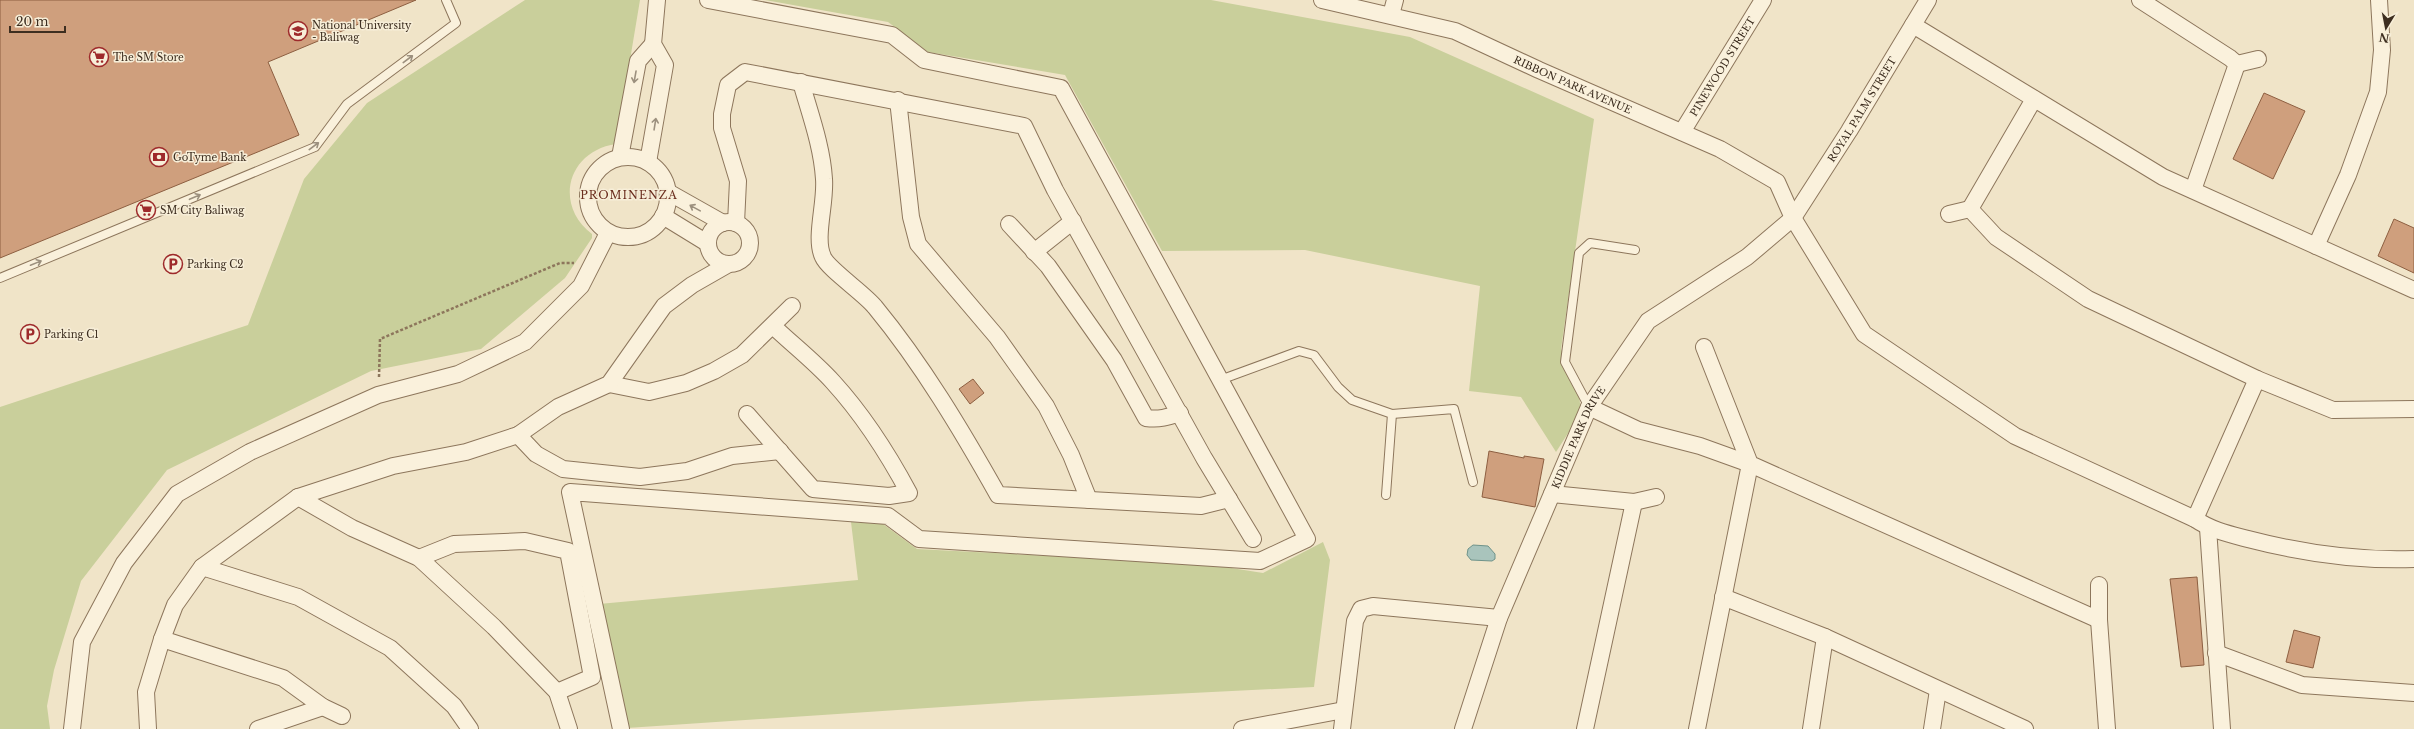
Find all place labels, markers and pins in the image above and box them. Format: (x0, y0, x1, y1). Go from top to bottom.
place label: National University - Baliwag (312, 19, 412, 44)
school or university icon: National University - Baliwag (287, 20, 309, 42)
supermarket icon: The SM Store (88, 46, 110, 68)
place label: The SM Store (113, 51, 184, 64)
bank icon: GoTyme Bank (148, 146, 170, 168)
place label: GoTyme Bank (173, 151, 247, 164)
supermarket icon: SM City Baliwag (135, 199, 157, 221)
place label: SM City Baliwag (160, 204, 245, 217)
parking icon: Parking C2 (162, 253, 184, 275)
place label: Parking C2 (187, 258, 243, 271)
parking icon: Parking C1 (19, 323, 41, 345)
place label: Parking C1 (44, 328, 99, 341)

